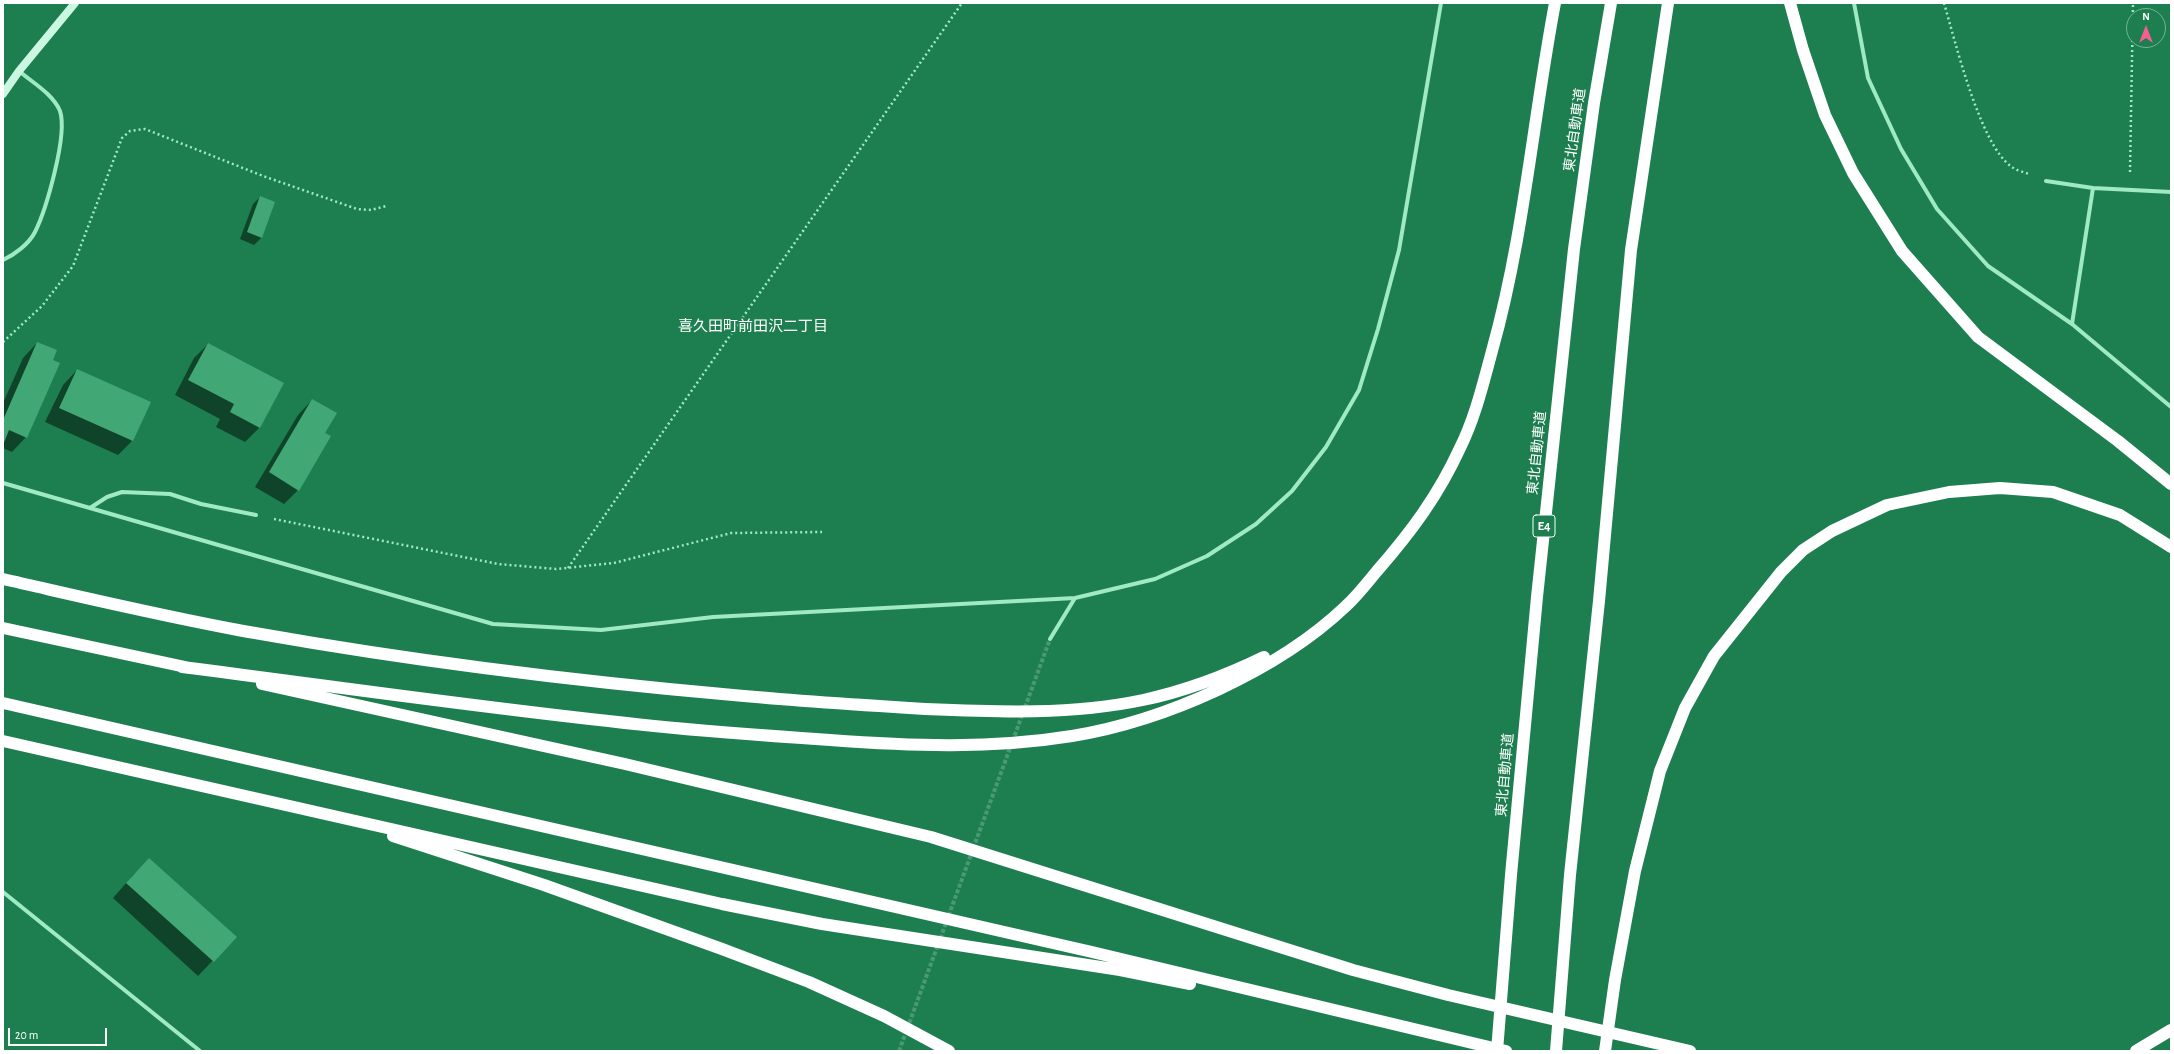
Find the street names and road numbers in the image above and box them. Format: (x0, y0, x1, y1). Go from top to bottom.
street label: 東北自動車道 (1561, 87, 1589, 173)
street label: 東北自動車道 (1524, 410, 1550, 496)
road number: E4 (1533, 515, 1555, 537)
street label: 東北自動車道 (1493, 732, 1517, 818)

